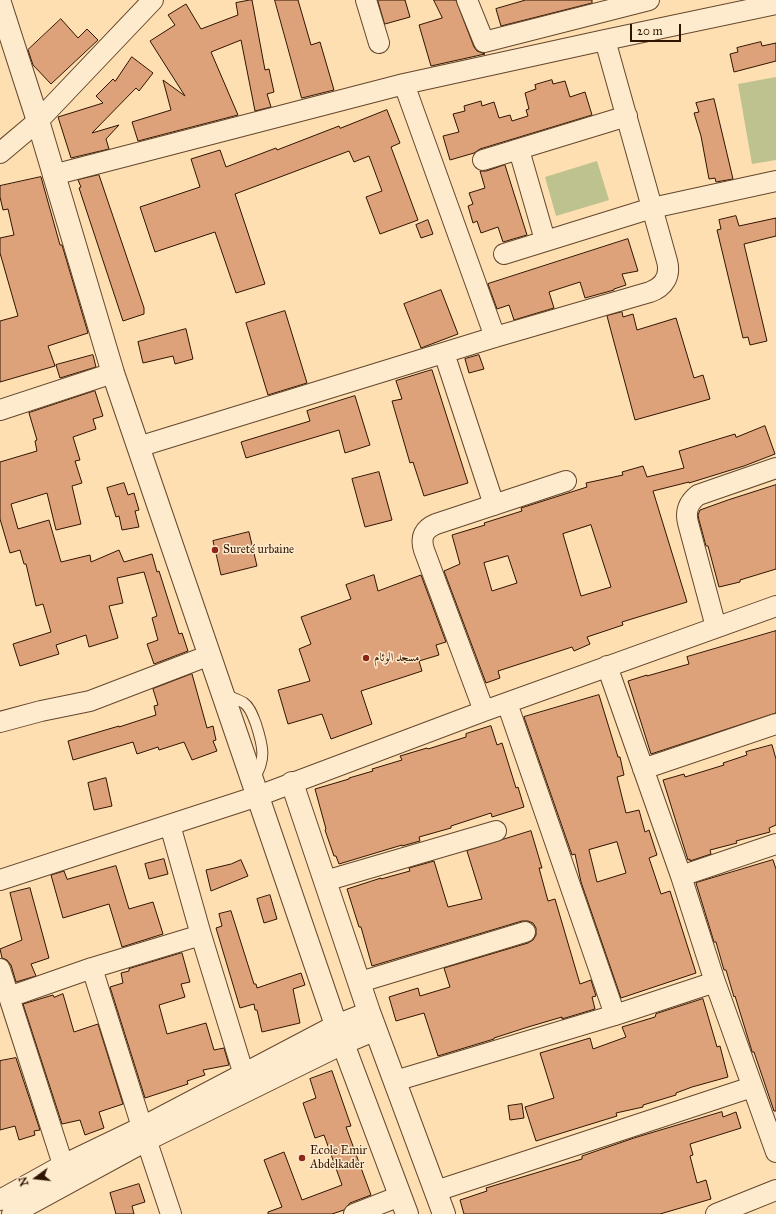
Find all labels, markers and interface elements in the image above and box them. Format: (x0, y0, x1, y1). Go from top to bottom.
scale bar (632, 16, 683, 42)
text: 20 m (637, 24, 663, 38)
place label: Sureté urbaine (223, 543, 294, 557)
marker: Sureté urbaine (210, 545, 220, 555)
place label: مسجد الوئام (374, 651, 419, 665)
marker: مسجد الوئام (361, 653, 371, 663)
place label: Ecole Emir Abdelkader (310, 1144, 367, 1172)
marker: Ecole Emir Abdelkader (297, 1153, 307, 1163)
north arrow (16, 1158, 56, 1198)
text: N (16, 1175, 31, 1187)

